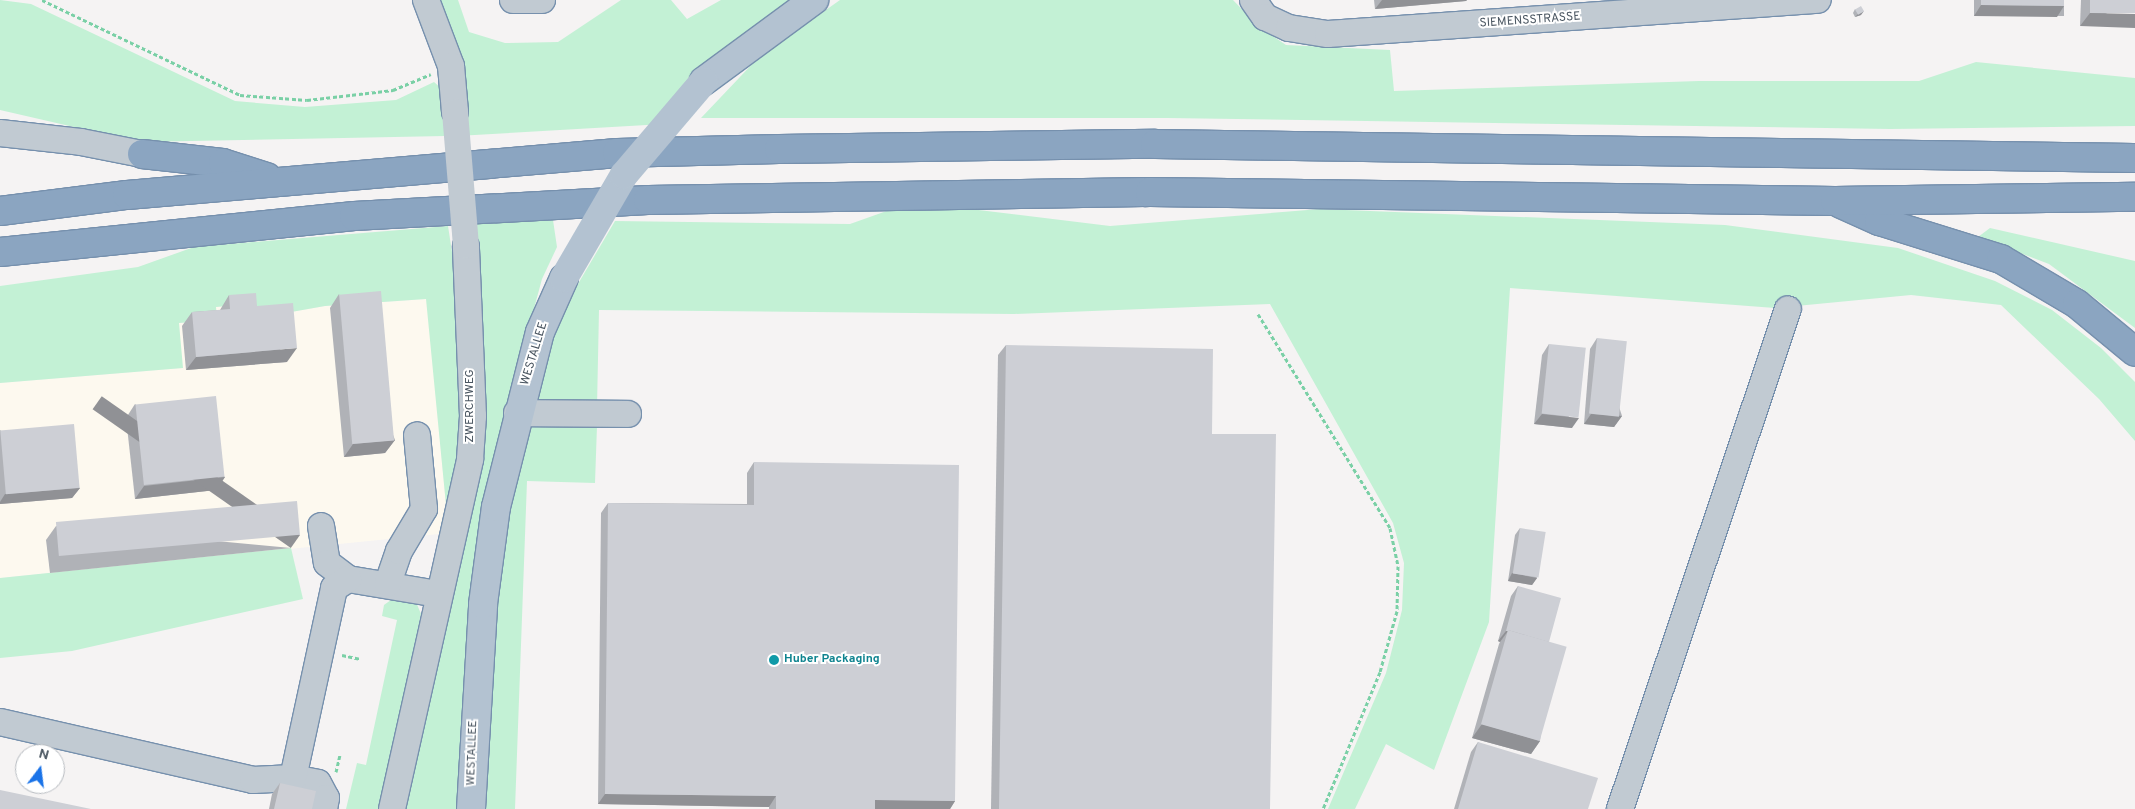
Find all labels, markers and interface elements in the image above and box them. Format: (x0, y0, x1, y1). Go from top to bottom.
street label: SIEMENSSTRASSE (1479, 10, 1581, 32)
street label: WESTALLEE (519, 321, 551, 387)
street label: ZWERCHWEG (464, 369, 478, 443)
place label: Huber Packaging (784, 653, 880, 667)
marker: Huber Packaging (768, 654, 780, 666)
street label: WESTALLEE (465, 720, 481, 786)
north arrow (15, 744, 65, 794)
text: N (37, 745, 51, 765)

